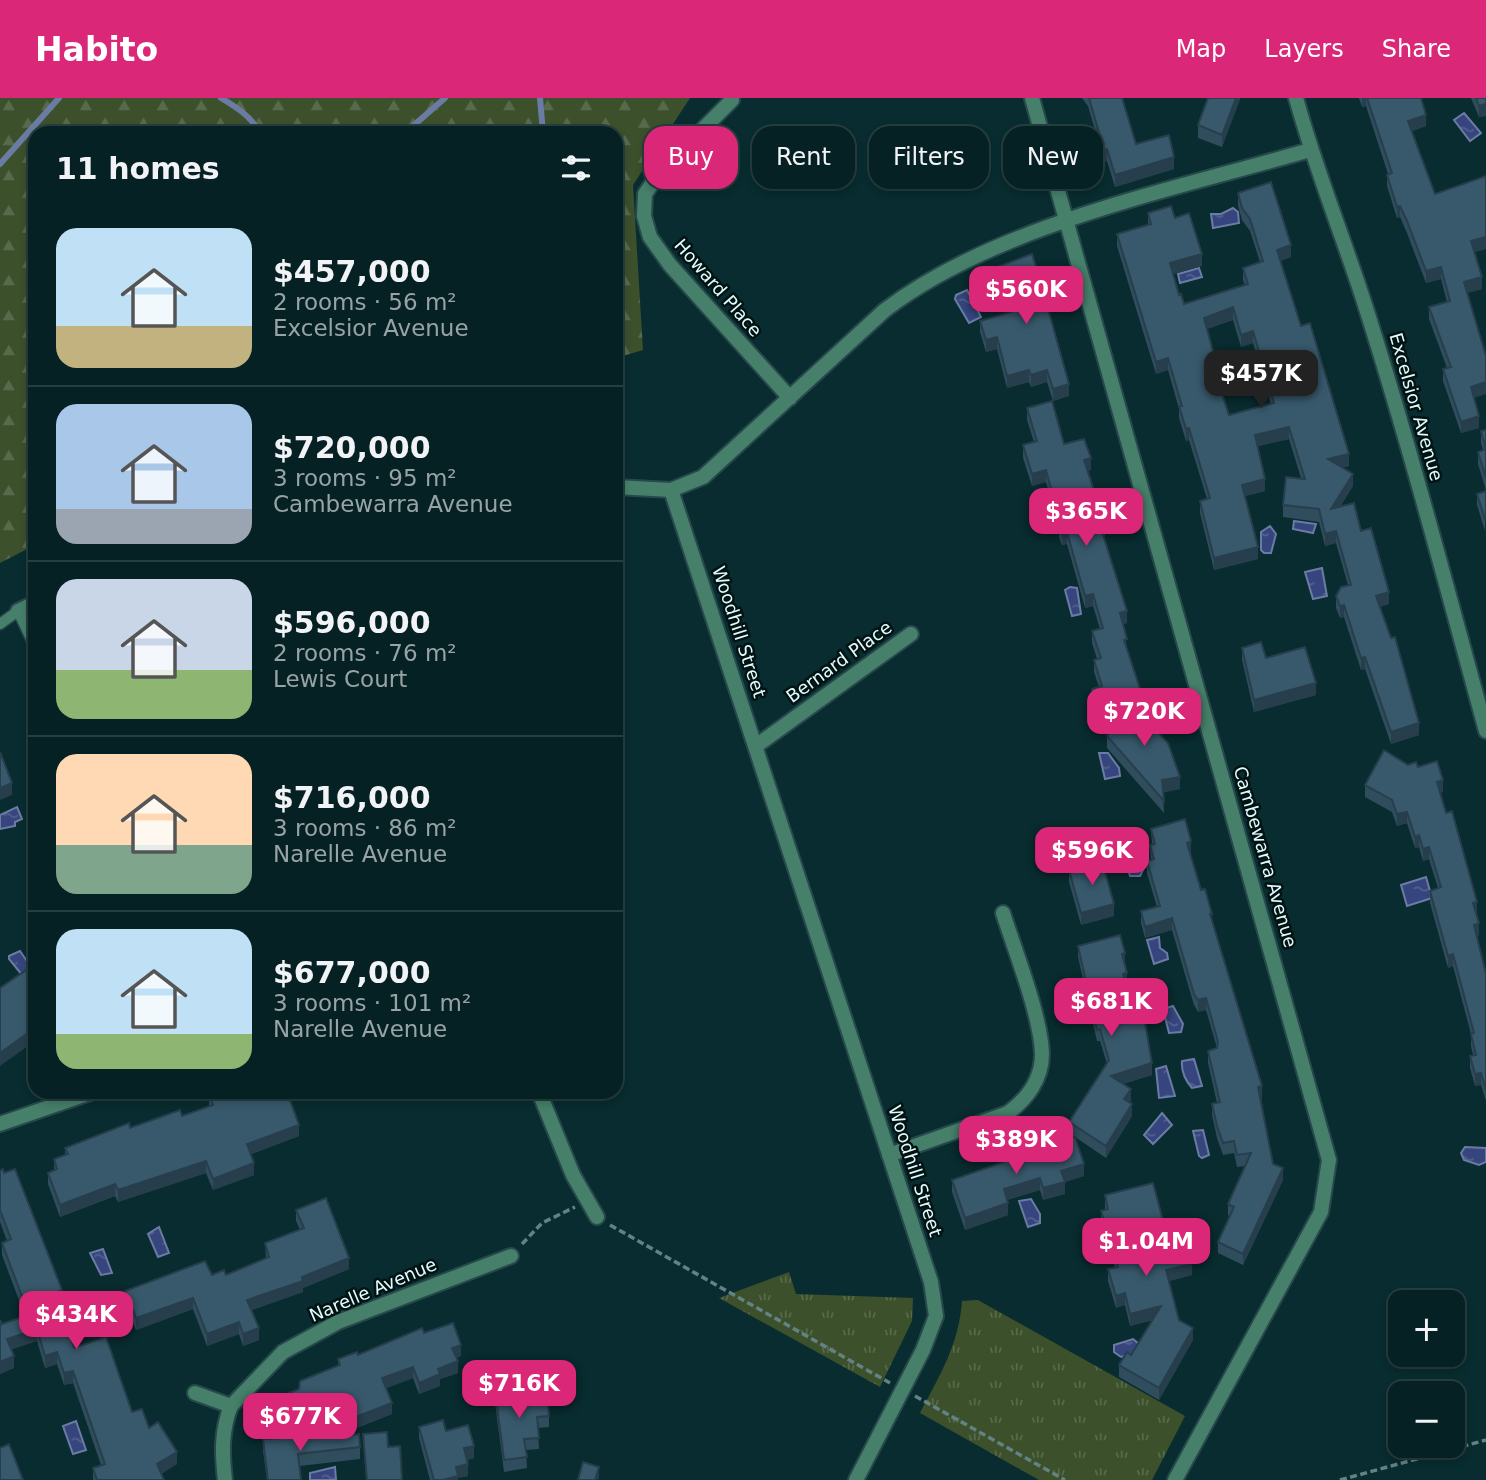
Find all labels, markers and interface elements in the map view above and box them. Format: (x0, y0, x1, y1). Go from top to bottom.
text: Habito (35, 30, 158, 69)
text: Map (1176, 35, 1226, 63)
text: Layers (1264, 35, 1344, 63)
text: Share (1382, 35, 1451, 63)
chip: Buy (644, 126, 738, 189)
chip: Rent (752, 126, 855, 189)
chip: Filters (869, 126, 989, 189)
chip: New (1003, 126, 1103, 189)
icon: filters (557, 149, 595, 187)
text: 11 homes (56, 151, 220, 186)
street label: Howard Place (670, 235, 766, 341)
text: $457,000 (273, 254, 431, 289)
icon: home (112, 256, 196, 340)
pin: $560K (977, 266, 1075, 326)
text: $560K (985, 276, 1067, 302)
text: 2 rooms · 56 m² (273, 289, 457, 315)
text: Excelsior Avenue (273, 315, 469, 341)
street label: Excelsior Avenue (1385, 330, 1448, 483)
pin: $457K (1212, 350, 1310, 410)
text: $457K (1220, 360, 1302, 386)
text: $720,000 (273, 430, 431, 465)
icon: home (112, 432, 196, 516)
text: 3 rooms · 95 m² (273, 465, 457, 491)
pin: $365K (1037, 489, 1135, 548)
text: Cambewarra Avenue (273, 491, 513, 517)
text: $365K (1045, 498, 1127, 524)
street label: Woodhill Street (708, 563, 771, 700)
text: $596,000 (273, 605, 431, 640)
icon: home (112, 607, 196, 691)
street label: Bernard Place (782, 616, 895, 707)
text: 2 rooms · 76 m² (273, 640, 457, 666)
text: Lewis Court (273, 666, 407, 692)
pin: $720K (1095, 688, 1193, 748)
text: $720K (1103, 698, 1185, 724)
street label: Cambewarra Avenue (1230, 764, 1301, 950)
text: $716,000 (273, 780, 431, 815)
icon: home (112, 782, 196, 866)
text: 3 rooms · 86 m² (273, 815, 457, 841)
pin: $596K (1043, 828, 1141, 887)
text: $596K (1051, 837, 1133, 863)
text: Narelle Avenue (273, 841, 447, 867)
text: $677,000 (273, 955, 431, 990)
icon: home (112, 957, 196, 1041)
pin: $681K (1062, 978, 1160, 1038)
text: $681K (1070, 988, 1152, 1014)
text: 3 rooms · 101 m² (273, 990, 471, 1016)
text: Narelle Avenue (273, 1016, 447, 1042)
street label: Woodhill Street (884, 1102, 947, 1239)
pin: $389K (967, 1116, 1065, 1176)
text: $389K (975, 1126, 1057, 1152)
pin: $1.04M (1089, 1218, 1203, 1278)
text: $1.04M (1098, 1228, 1194, 1254)
street label: Narelle Avenue (306, 1253, 440, 1326)
map controls (1388, 1290, 1465, 1458)
button: + (1388, 1290, 1465, 1367)
pin: $434K (27, 1292, 125, 1351)
text: $434K (35, 1301, 117, 1327)
pin: $716K (470, 1360, 568, 1420)
text: $716K (478, 1370, 560, 1396)
button: − (1388, 1381, 1465, 1458)
pin: $677K (251, 1394, 349, 1453)
text: $677K (259, 1403, 341, 1429)

